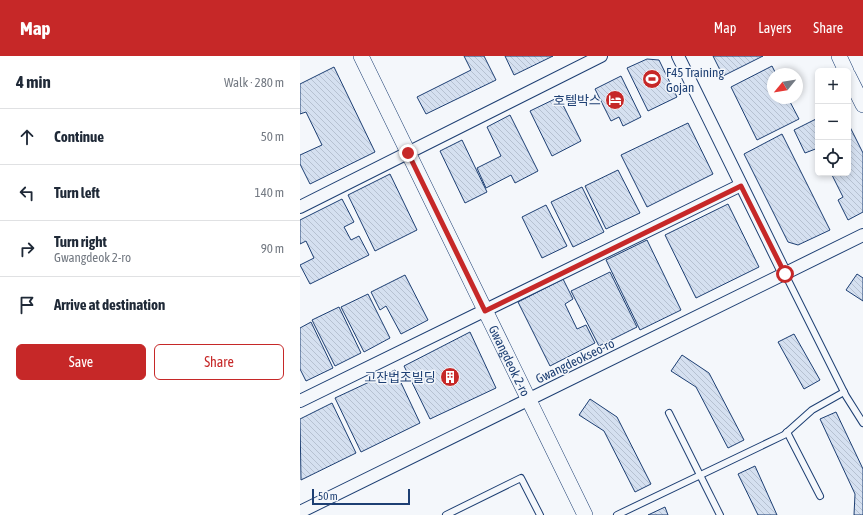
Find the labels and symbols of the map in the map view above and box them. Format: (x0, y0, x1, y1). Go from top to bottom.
place label: F45 Training Gojan (666, 65, 724, 95)
sports icon: F45 Training Gojan (641, 68, 663, 90)
north arrow (767, 68, 803, 104)
hotel icon: 호텔박스 (604, 89, 626, 111)
place label: 호텔박스 (553, 93, 601, 108)
route end (399, 144, 417, 162)
route start (776, 265, 794, 283)
street label: Gwangdeok 2-ro (486, 323, 533, 399)
street label: Gwangdeokseo-ro (533, 335, 617, 387)
building icon: 고잔법조빌딩 (439, 366, 461, 388)
place label: 고잔법조빌딩 (364, 370, 436, 385)
scale bar (312, 487, 410, 506)

